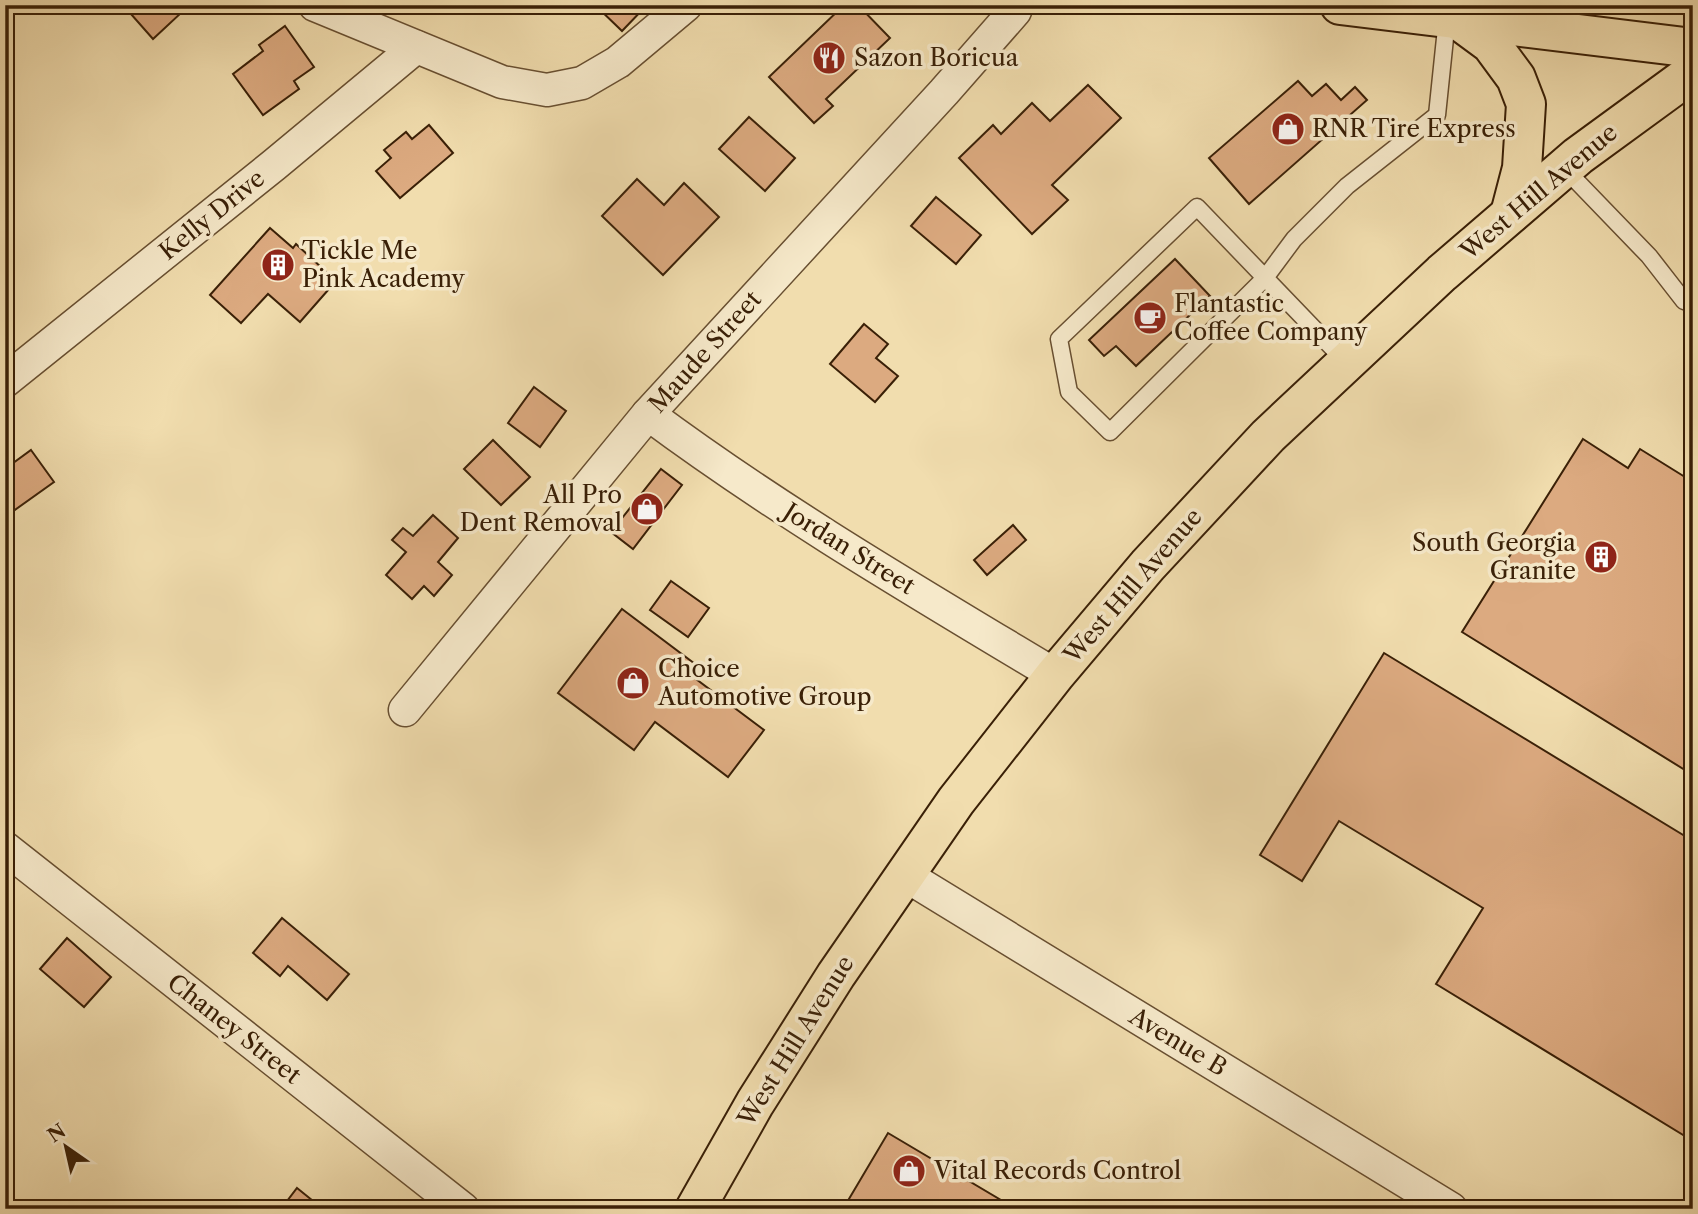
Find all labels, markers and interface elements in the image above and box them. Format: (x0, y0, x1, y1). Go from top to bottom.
restaurant icon: Sazon Boricua (810, 39, 848, 77)
place label: Sazon Boricua (854, 43, 1019, 72)
shop icon: RNR Tire Express (1269, 110, 1307, 148)
place label: RNR Tire Express (1312, 114, 1516, 143)
street label: West Hill Avenue (1454, 118, 1623, 266)
street label: Kelly Drive (153, 163, 270, 266)
place label: Tickle Me Pink Academy (302, 236, 465, 293)
building icon: Tickle Me Pink Academy (259, 246, 297, 284)
street label: Maude Street (642, 284, 767, 419)
place label: Flantastic Coffee Company (1174, 289, 1368, 346)
cafe icon: Flantastic Coffee Company (1131, 299, 1169, 337)
place label: All Pro Dent Removal (460, 480, 622, 537)
shop icon: All Pro Dent Removal (628, 490, 666, 528)
street label: Jordan Street (775, 495, 921, 601)
street label: West Hill Avenue (1057, 502, 1208, 670)
place label: South Georgia Granite (1412, 528, 1576, 585)
building icon: South Georgia Granite (1582, 538, 1620, 576)
place label: Choice Automotive Group (657, 654, 872, 711)
shop icon: Choice Automotive Group (614, 664, 652, 702)
street label: West Hill Avenue (731, 950, 860, 1132)
street label: Chaney Street (162, 968, 307, 1090)
street label: Avenue B (1123, 1001, 1232, 1082)
north arrow (32, 1112, 102, 1182)
text: N (43, 1119, 70, 1147)
shop icon: Vital Records Control (890, 1152, 928, 1190)
place label: Vital Records Control (933, 1156, 1181, 1185)

